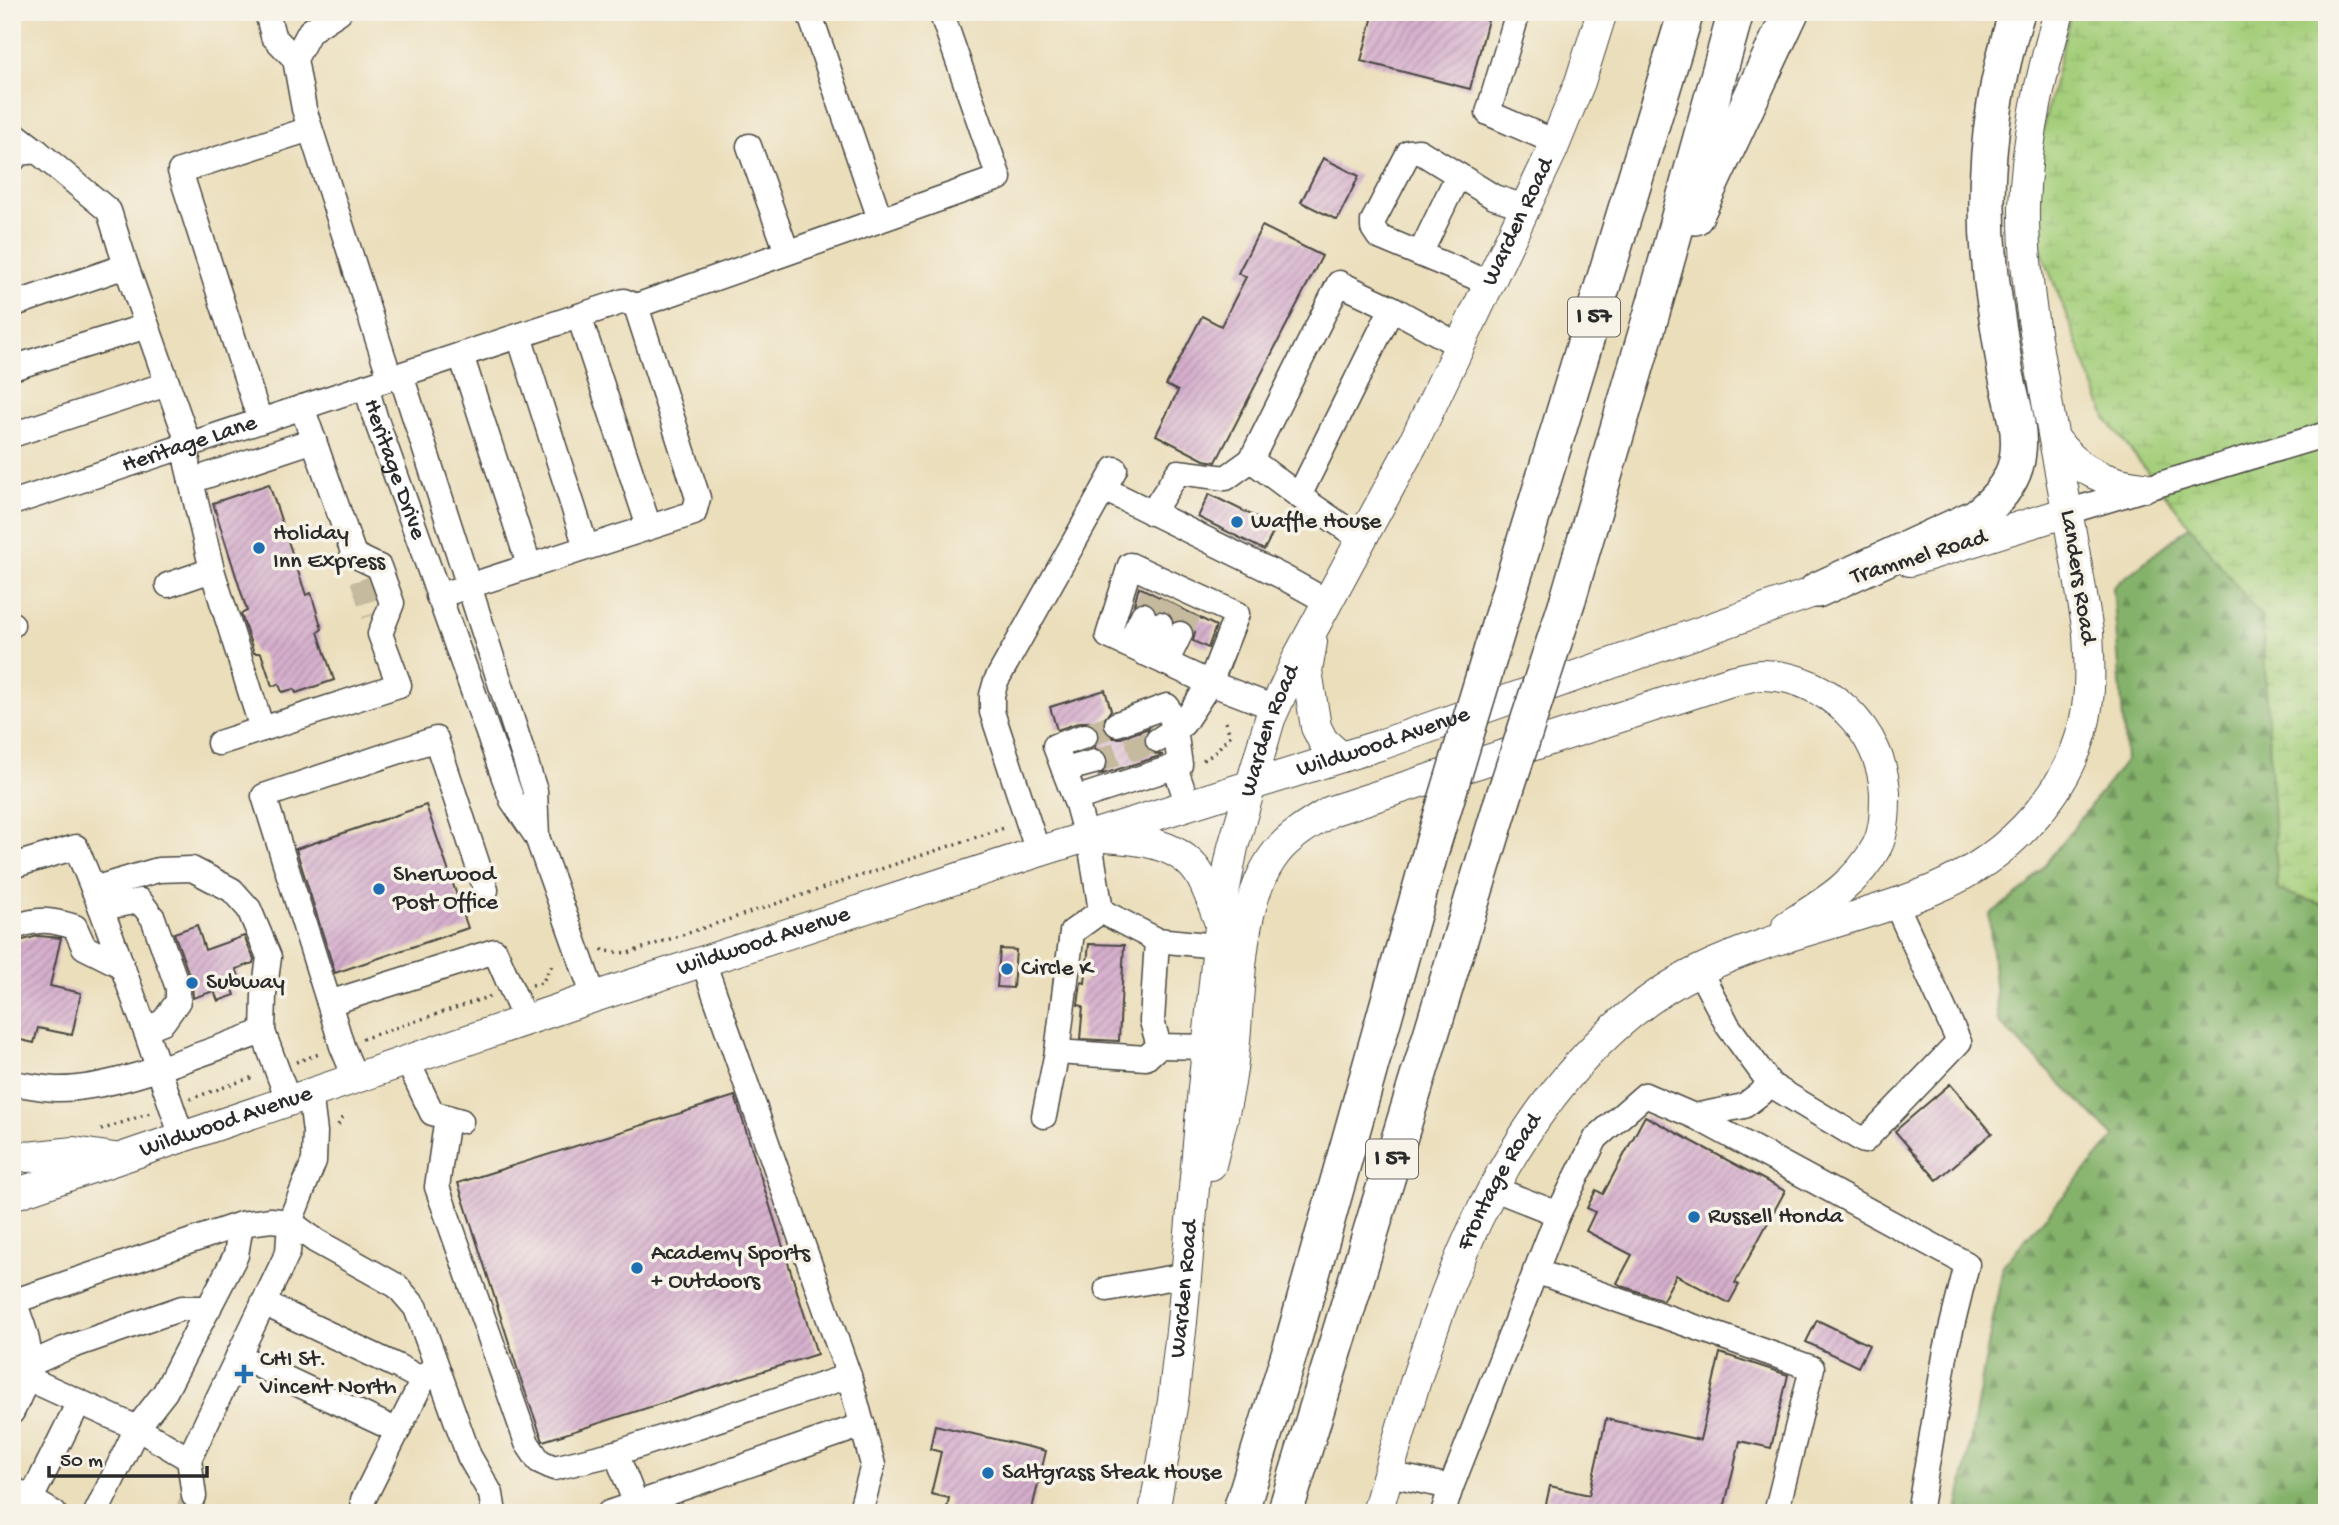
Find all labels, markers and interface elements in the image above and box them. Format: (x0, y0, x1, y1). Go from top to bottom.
street label: Warden Road (1476, 152, 1562, 291)
road number: I 57 (1568, 298, 1620, 336)
street label: Heritage Drive (356, 396, 432, 544)
street label: Heritage Lane (118, 408, 261, 480)
place label: Waffle House (1251, 508, 1382, 537)
street label: Landers Road (2052, 508, 2102, 648)
marker: Waffle House (1229, 514, 1245, 530)
place label: Holiday Inn Express (273, 520, 386, 577)
street label: Trammel Road (1845, 523, 1992, 593)
marker: Holiday Inn Express (251, 540, 267, 556)
street label: Warden Road (1234, 659, 1308, 800)
street label: Wildwood Avenue (1293, 700, 1474, 785)
place label: Sherwood Post Office (392, 861, 499, 918)
marker: Sherwood Post Office (371, 881, 387, 897)
street label: Wildwood Avenue (673, 900, 854, 983)
place label: Circle K (1021, 955, 1095, 984)
marker: Circle K (999, 961, 1015, 977)
place label: Subway (206, 969, 285, 998)
marker: Subway (184, 975, 200, 991)
street label: Wildwood Avenue (136, 1079, 317, 1165)
street label: Frontage Road (1450, 1106, 1550, 1256)
road number: I 57 (1366, 1140, 1418, 1178)
place label: Russell Honda (1708, 1203, 1844, 1232)
marker: Russell Honda (1686, 1209, 1702, 1225)
street label: Warden Road (1163, 1217, 1206, 1360)
place label: Academy Sports + Outdoors (651, 1240, 811, 1297)
marker: Academy Sports + Outdoors (629, 1260, 645, 1276)
place label: CHI St. Vincent North (259, 1346, 397, 1403)
marker: CHI St. Vincent North (234, 1364, 254, 1384)
scale bar (49, 1434, 206, 1478)
text: 50 m (60, 1450, 103, 1475)
place label: Saltgrass Steak House (1002, 1459, 1223, 1488)
marker: Saltgrass Steak House (980, 1465, 996, 1481)

